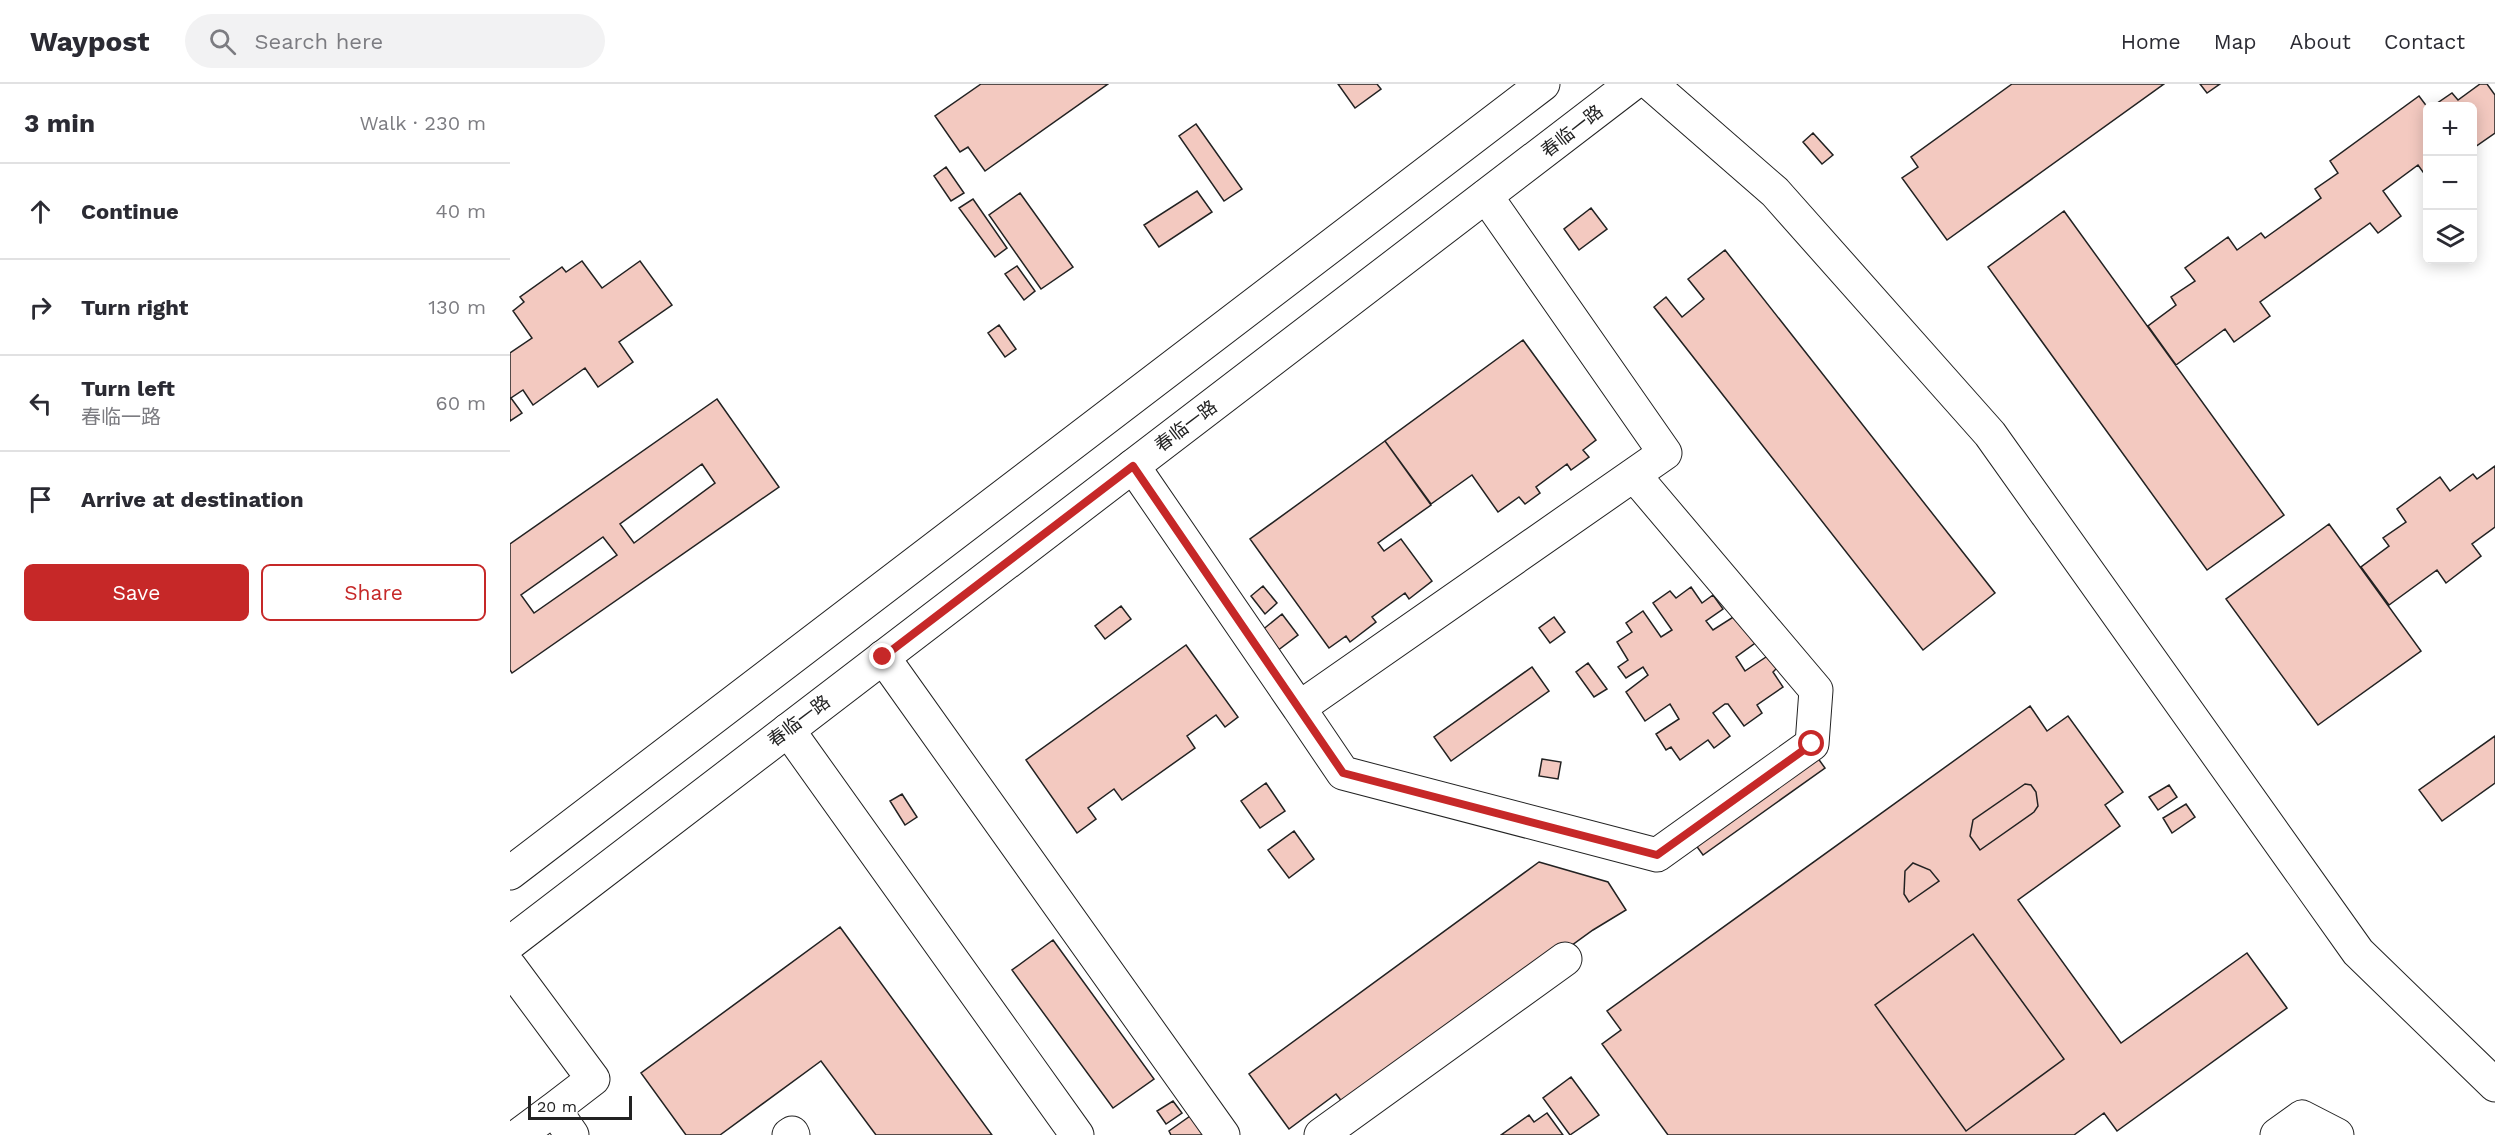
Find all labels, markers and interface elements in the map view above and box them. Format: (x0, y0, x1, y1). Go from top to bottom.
search box (185, 14, 605, 68)
text: Waypost (30, 25, 149, 58)
icon: search (206, 25, 239, 58)
text: Search here (254, 29, 383, 54)
text: Home (2121, 29, 2181, 54)
text: Map (2214, 29, 2257, 54)
text: About (2290, 29, 2351, 54)
text: Contact (2384, 29, 2465, 54)
street label: 春临一路 (1537, 100, 1607, 161)
map controls (2423, 102, 2477, 264)
button: + (2423, 102, 2477, 156)
text: 3 min (24, 108, 95, 138)
text: Walk · 230 m (359, 111, 486, 135)
button: − (2423, 156, 2477, 210)
icon: ahead (24, 195, 57, 228)
text: Continue (81, 199, 179, 224)
text: 40 m (435, 199, 486, 223)
button: layers (2423, 210, 2477, 264)
icon: right (24, 291, 57, 324)
text: Turn right (81, 295, 188, 320)
text: 130 m (428, 295, 486, 319)
text: Turn left (81, 376, 175, 401)
icon: left (24, 387, 57, 420)
text: 60 m (436, 391, 486, 415)
street label: 春临一路 (1151, 396, 1221, 456)
text: 春临一路 (81, 405, 161, 429)
icon: arrive (24, 483, 57, 516)
text: Arrive at destination (81, 487, 304, 512)
button: Save (24, 564, 249, 621)
button: Share (261, 564, 486, 621)
route end (869, 643, 895, 669)
street label: 春临一路 (764, 691, 834, 751)
route start (1798, 730, 1824, 756)
scale bar (528, 1093, 632, 1120)
text: 20 m (537, 1097, 577, 1116)

